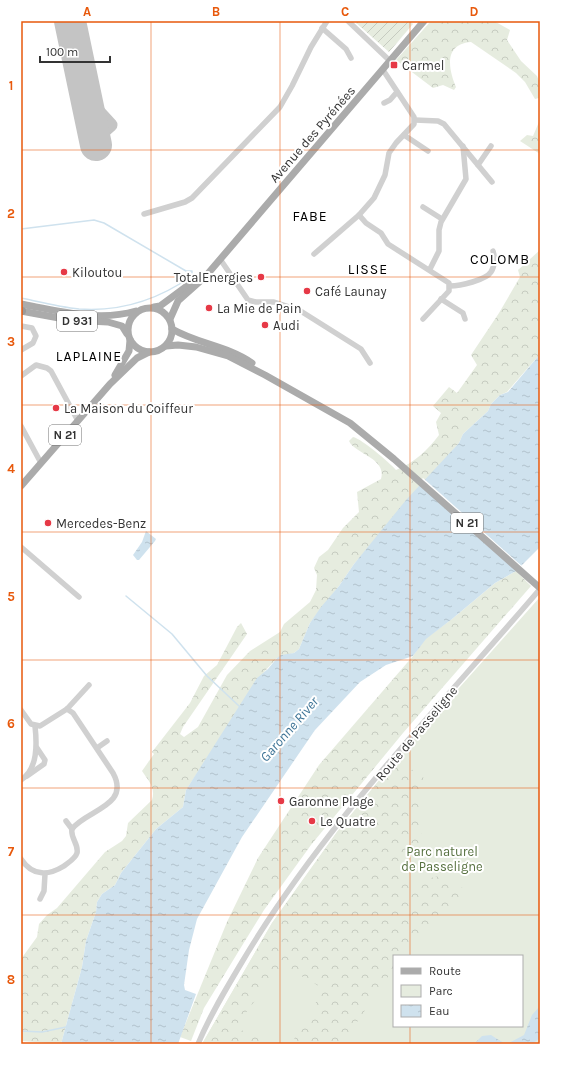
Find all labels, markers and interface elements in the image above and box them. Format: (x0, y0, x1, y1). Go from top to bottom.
text: A (83, 4, 91, 19)
text: B (212, 4, 220, 19)
text: C (341, 4, 349, 19)
text: D (470, 4, 479, 19)
scale bar (40, 38, 110, 64)
text: 100 m (46, 45, 78, 59)
place label: Carmel (402, 58, 444, 73)
marker: Carmel (389, 60, 399, 70)
text: 1 (9, 78, 13, 93)
street label: Avenue des Pyrénées (266, 83, 358, 186)
text: 2 (7, 206, 15, 221)
district label: FABE (292, 208, 328, 225)
district label: COLOMB (470, 251, 530, 268)
district label: LISSE (348, 261, 388, 278)
place label: Kiloutou (72, 265, 122, 280)
marker: Kiloutou (59, 267, 69, 277)
place label: TotalEnergies (174, 270, 253, 285)
marker: TotalEnergies (256, 272, 266, 282)
place label: Café Launay (315, 284, 387, 299)
marker: Café Launay (302, 286, 312, 296)
place label: La Mie de Pain (217, 301, 302, 316)
marker: La Mie de Pain (204, 303, 214, 313)
road number: D 931 (57, 311, 97, 331)
place label: Audi (273, 318, 300, 333)
marker: Audi (260, 320, 270, 330)
text: 3 (7, 334, 15, 349)
district label: LAPLAINE (56, 348, 122, 365)
place label: La Maison du Coiffeur (64, 401, 193, 416)
marker: La Maison du Coiffeur (51, 403, 61, 413)
road number: N 21 (49, 425, 81, 445)
text: 4 (7, 461, 15, 476)
road number: N 21 (451, 513, 483, 533)
place label: Mercedes-Benz (56, 516, 146, 531)
marker: Mercedes-Benz (43, 518, 53, 528)
text: 5 (7, 589, 15, 604)
street label: Route de Passeligne (372, 683, 461, 784)
water label: Garonne River (257, 692, 323, 765)
text: 6 (7, 716, 15, 731)
place label: Garonne Plage (289, 794, 374, 809)
marker: Garonne Plage (276, 796, 286, 806)
place label: Le Quatre (320, 814, 376, 829)
marker: Le Quatre (307, 816, 317, 826)
text: 7 (8, 844, 15, 859)
park label: Parc naturel de Passeligne (401, 844, 483, 874)
legend (393, 955, 523, 1027)
text: Route (429, 964, 461, 978)
text: 8 (7, 972, 15, 987)
text: Parc (429, 984, 453, 998)
text: Eau (429, 1004, 450, 1018)

